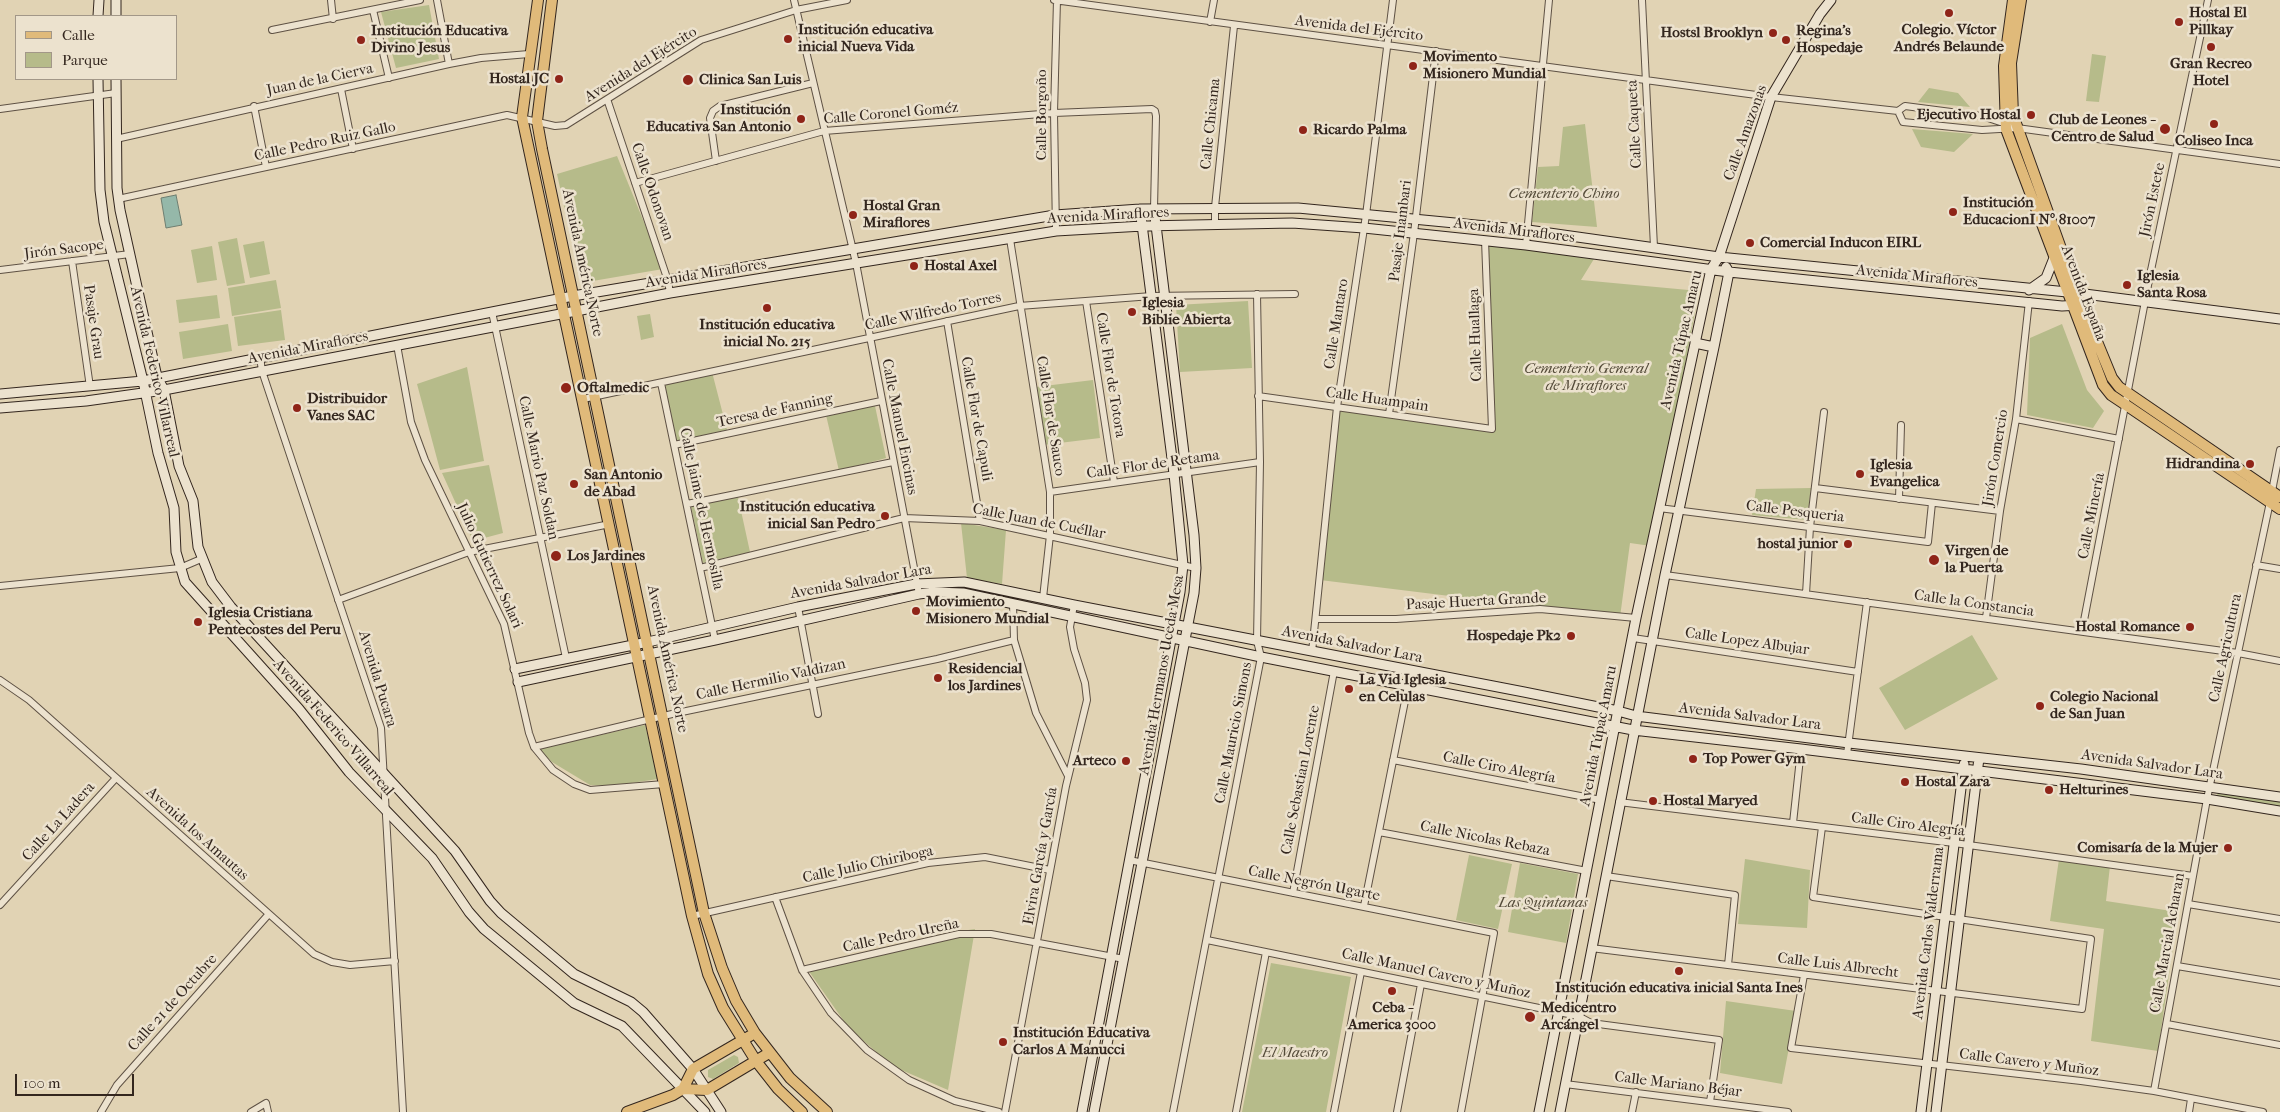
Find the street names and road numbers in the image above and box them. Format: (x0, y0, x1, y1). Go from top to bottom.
street label: Avenida del Ejército (1294, 12, 1424, 46)
street label: Avenida del Ejército (582, 23, 700, 107)
street label: Juan de la Cierva (265, 60, 375, 100)
street label: Calle Borgoño (1033, 69, 1051, 161)
street label: Calle Chicama (1197, 77, 1225, 171)
street label: Calle Caqueta (1624, 79, 1646, 169)
street label: Calle Amazonas (1720, 83, 1772, 183)
street label: Calle Coronel Goméz (823, 99, 959, 129)
street label: Calle Pedro Ruiz Gallo (253, 118, 397, 166)
street label: Calle Odonovan (627, 141, 677, 243)
street label: Jirón Estete (2136, 161, 2170, 239)
street label: Pasaje Inambari (1386, 179, 1416, 283)
street label: Avenida América Norte (558, 188, 606, 338)
street label: Avenida Miraflores (1047, 204, 1169, 228)
street label: Avenida Miraflores (1452, 215, 1576, 247)
street label: Jirón Sacope (23, 236, 105, 264)
street label: Avenida España (2057, 243, 2109, 343)
street label: Avenida Miraflores (644, 256, 768, 292)
street label: Avenida Miraflores (1855, 262, 1979, 292)
street label: Avenida Túpac Amaru (1657, 269, 1707, 411)
street label: Calle Mantaro (1321, 278, 1353, 370)
street label: Pasaje Grau (79, 284, 107, 360)
street label: Avenida Federico Villarreal (126, 285, 182, 459)
street label: Calle Huallaga (1465, 288, 1487, 382)
street label: Calle Wilfredo Torres (863, 289, 1003, 335)
street label: Calle Flor de Totora (1091, 311, 1129, 439)
street label: Avenida Miraflores (246, 328, 370, 368)
street label: Calle Flor de Capuli (956, 355, 996, 483)
street label: Calle Flor de Sauco (1032, 355, 1068, 477)
street label: Calle Manuel Encinas (877, 357, 921, 497)
street label: Calle Huampain (1324, 384, 1430, 416)
street label: Teresa de Fanning (715, 390, 835, 432)
street label: Calle Mario Paz Soldan (514, 394, 562, 542)
street label: Jirón Comercio (1979, 408, 2013, 508)
street label: Calle Jaime de Hermosilla (675, 426, 727, 592)
street label: Calle Flor de Retama (1086, 447, 1220, 483)
street label: Calle Minería (2075, 471, 2109, 561)
street label: Calle Pesqueria (1745, 497, 1845, 527)
street label: Julio Gutierrez Solari (452, 500, 526, 632)
street label: Calle Juan de Cuéllar (971, 500, 1107, 544)
street label: Avenida Salvador Lara (789, 561, 933, 603)
street label: Avenida Hermanos Uceda Mesa (1136, 574, 1188, 776)
street label: Avenida América Norte (643, 584, 691, 734)
street label: Calle la Constancia (1913, 587, 2035, 621)
street label: Pasaje Huerta Grande (1405, 589, 1547, 615)
street label: Calle Agricultura (2206, 592, 2246, 704)
street label: Avenida Salvador Lara (1280, 623, 1424, 667)
street label: Calle Lopez Albujar (1684, 624, 1810, 660)
street label: Avenida Pucara (354, 629, 400, 729)
street label: Calle Hermilio Valdizan (695, 655, 847, 705)
street label: Avenida Federico Villarreal (269, 656, 397, 800)
street label: Calle Mauricio Simons (1211, 661, 1257, 805)
street label: Avenida Túpac Amaru (1577, 664, 1621, 808)
street label: Avenida Salvador Lara (1678, 699, 1822, 735)
street label: Calle Sebastian Lorente (1278, 704, 1324, 856)
street label: Avenida Salvador Lara (2080, 746, 2224, 784)
street label: Calle Ciro Alegría (1441, 748, 1557, 788)
street label: Calle La Ladera (19, 779, 99, 865)
street label: Avenida los Amautas (142, 783, 252, 885)
street label: Elvira García y García (1020, 786, 1062, 926)
street label: Calle Ciro Alegría (1850, 809, 1966, 841)
street label: Calle Nicolas Rebaza (1419, 818, 1551, 860)
street label: Calle Julio Chiriboga (801, 842, 935, 888)
street label: Avenida Carlos Valderrama (1909, 846, 1949, 1020)
street label: Calle Negrón Ugarte (1246, 862, 1382, 906)
street label: Calle Marcial Acharan (2147, 872, 2189, 1014)
street label: Calle Pedro Ureña (841, 915, 961, 957)
street label: Calle Manuel Cavero y Muñoz (1340, 945, 1532, 1003)
street label: Calle Luis Albrecht (1776, 950, 1900, 982)
street label: Calle 21 de Octubre (125, 951, 221, 1055)
street label: Calle Cavero y Muñoz (1958, 1046, 2100, 1080)
street label: Calle Mariano Béjar (1613, 1068, 1743, 1102)

